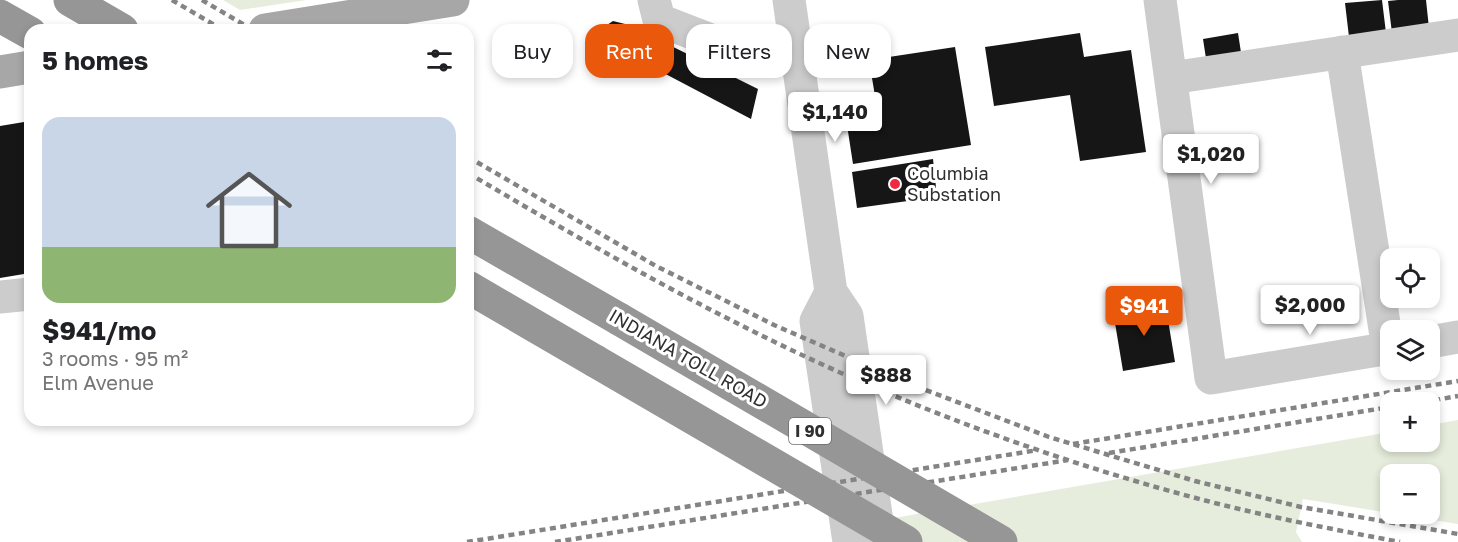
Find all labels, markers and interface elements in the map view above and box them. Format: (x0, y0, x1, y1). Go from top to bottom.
chip: Buy (492, 24, 573, 78)
chip: Rent (585, 24, 674, 78)
chip: Filters (686, 24, 792, 78)
chip: New (804, 24, 891, 78)
icon: filters (423, 44, 456, 77)
text: 5 homes (42, 45, 148, 76)
pin: $1,140 (786, 92, 884, 143)
text: $1,140 (802, 99, 868, 123)
pin: $1,020 (1162, 134, 1260, 185)
text: $1,020 (1177, 141, 1245, 165)
icon: home (195, 156, 303, 264)
place label: Columbia Substation (907, 162, 1001, 205)
marker: Columbia Substation (888, 177, 902, 191)
map controls (1380, 248, 1440, 524)
button: locate (1380, 248, 1440, 308)
pin: $2,000 (1261, 285, 1359, 336)
pin: $941 (1108, 286, 1180, 337)
text: $2,000 (1275, 292, 1346, 316)
text: $941 (1120, 293, 1168, 317)
street label: INDIANA TOLL ROAD (606, 304, 771, 412)
text: $941/mo (42, 315, 156, 346)
button: layers (1380, 320, 1440, 380)
text: 3 rooms · 95 m² (42, 346, 188, 370)
pin: $888 (850, 355, 922, 406)
text: $888 (860, 362, 912, 386)
text: Elm Avenue (42, 370, 154, 394)
button: + (1380, 392, 1440, 452)
road number: I 90 (789, 418, 831, 444)
button: − (1380, 464, 1440, 524)

